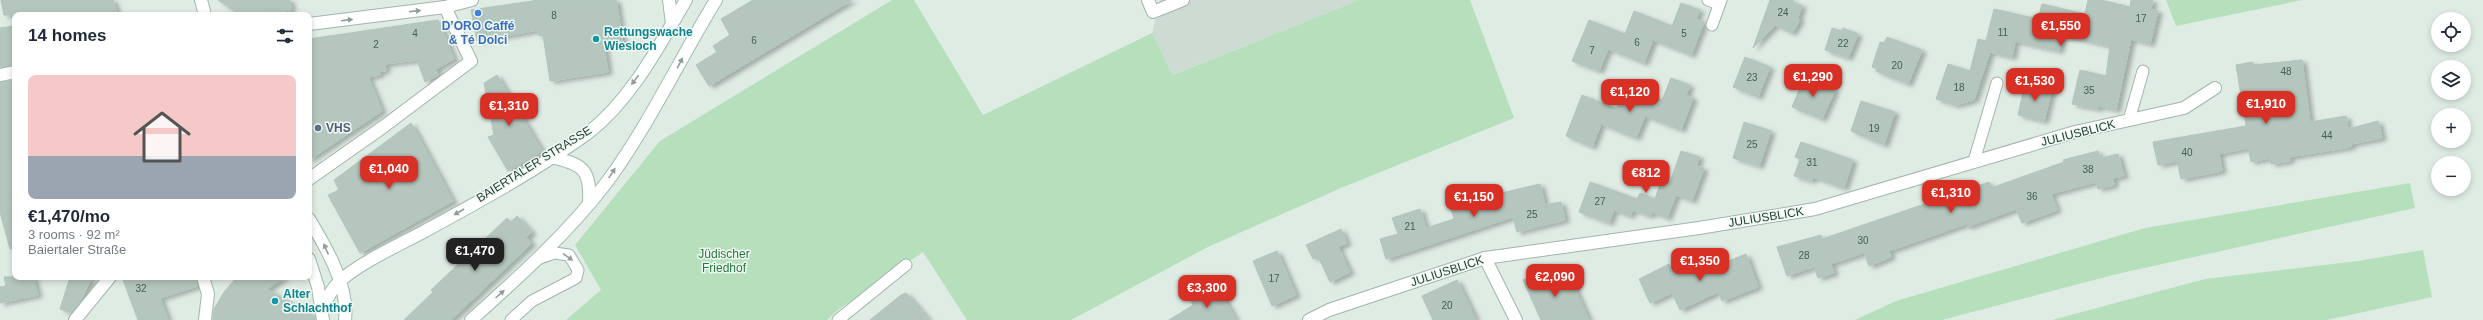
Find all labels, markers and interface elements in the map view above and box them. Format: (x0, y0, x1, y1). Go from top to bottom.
house number: 24 (1777, 7, 1789, 18)
one-way arrow (409, 8, 421, 14)
marker: D’ORO Caffé & Té Dolci (473, 8, 483, 18)
house number: 8 (551, 10, 557, 21)
map controls (2431, 12, 2471, 196)
button: locate (2431, 12, 2471, 52)
pin: €1,550 (2028, 13, 2094, 47)
house number: 17 (2135, 13, 2147, 24)
one-way arrow (341, 16, 353, 23)
text: €1,550 (2041, 18, 2081, 33)
place label: D’ORO Caffé & Té Dolci (442, 19, 515, 47)
icon: filters (274, 25, 296, 47)
place label: Rettungswache Wiesloch (604, 25, 693, 53)
text: 14 homes (28, 26, 106, 45)
house number: 11 (1998, 27, 2009, 38)
house number: 4 (412, 28, 418, 39)
house number: 5 (1681, 28, 1687, 39)
marker: Rettungswache Wiesloch (591, 34, 601, 44)
house number: 6 (751, 35, 757, 46)
house number: 6 (1634, 37, 1640, 48)
house number: 22 (1837, 38, 1849, 49)
house number: 2 (373, 39, 379, 50)
house number: 7 (1589, 45, 1595, 56)
one-way arrow (677, 57, 683, 69)
house number: 20 (1891, 60, 1903, 71)
button: layers (2431, 60, 2471, 100)
pin: €1,290 (1780, 64, 1846, 98)
house number: 48 (2280, 66, 2292, 77)
pin: €1,530 (2002, 68, 2068, 102)
text: €1,290 (1793, 69, 1833, 84)
house number: 23 (1746, 72, 1758, 83)
text: €1,530 (2015, 73, 2055, 88)
one-way arrow (631, 74, 640, 85)
pin: €1,120 (1597, 79, 1663, 113)
house number: 18 (1953, 82, 1965, 93)
text: €1,120 (1610, 84, 1650, 99)
house number: 35 (2083, 85, 2095, 96)
pin: €1,910 (2233, 91, 2299, 125)
pin: €1,310 (476, 93, 542, 127)
text: €1,910 (2246, 96, 2286, 111)
text: €1,310 (489, 98, 529, 113)
icon: home (126, 101, 198, 173)
button: + (2431, 108, 2471, 148)
street label: JULIUSBLICK (2039, 117, 2117, 149)
place label: VHS (326, 121, 351, 135)
marker: VHS (313, 123, 323, 133)
street label: BAIERTALER STRASSE (474, 123, 594, 205)
house number: 19 (1868, 123, 1880, 134)
house number: 44 (2321, 130, 2333, 141)
house number: 25 (1746, 139, 1758, 150)
house number: 40 (2181, 147, 2193, 158)
pin: €1,040 (356, 156, 422, 190)
button: − (2431, 156, 2471, 196)
house number: 31 (1806, 157, 1818, 168)
pin: €812 (1622, 160, 1670, 194)
text: €1,040 (369, 161, 409, 176)
house number: 38 (2082, 164, 2094, 175)
text: €812 (1632, 165, 1660, 180)
one-way arrow (608, 168, 616, 178)
pin: €1,310 (1918, 180, 1984, 214)
pin: €1,150 (1441, 184, 1507, 218)
text: €1,310 (1931, 185, 1971, 200)
text: €1,150 (1454, 189, 1494, 204)
house number: 36 (2026, 191, 2038, 202)
house number: 27 (1594, 196, 1606, 207)
street label: JULIUSBLICK (1727, 204, 1805, 230)
text: €1,470/mo (28, 207, 110, 226)
one-way arrow (453, 208, 465, 215)
house number: 25 (1526, 209, 1538, 220)
house number: 21 (1404, 221, 1416, 232)
text: 3 rooms · 92 m² (28, 227, 120, 242)
house number: 30 (1857, 235, 1869, 246)
pin: €1,470 (442, 238, 508, 272)
text: Baiertaler Straße (28, 242, 126, 257)
text: €1,470 (455, 243, 495, 258)
one-way arrow (323, 244, 329, 255)
park label: Jüdischer Friedhof (698, 247, 750, 275)
pin: €1,350 (1667, 248, 1733, 282)
house number: 28 (1798, 250, 1810, 261)
one-way arrow (562, 253, 573, 260)
street label: JULIUSBLICK (1409, 253, 1485, 289)
text: €1,350 (1680, 253, 1720, 268)
pin: €2,090 (1522, 264, 1588, 298)
text: €2,090 (1535, 269, 1575, 284)
house number: 17 (1268, 273, 1280, 284)
pin: €3,300 (1174, 275, 1240, 309)
text: €3,300 (1187, 280, 1227, 295)
house number: 32 (135, 283, 147, 294)
place label: Alter Schlachthof (283, 287, 353, 315)
one-way arrow (495, 289, 505, 298)
marker: Alter Schlachthof (270, 296, 280, 306)
house number: 20 (1441, 300, 1453, 311)

